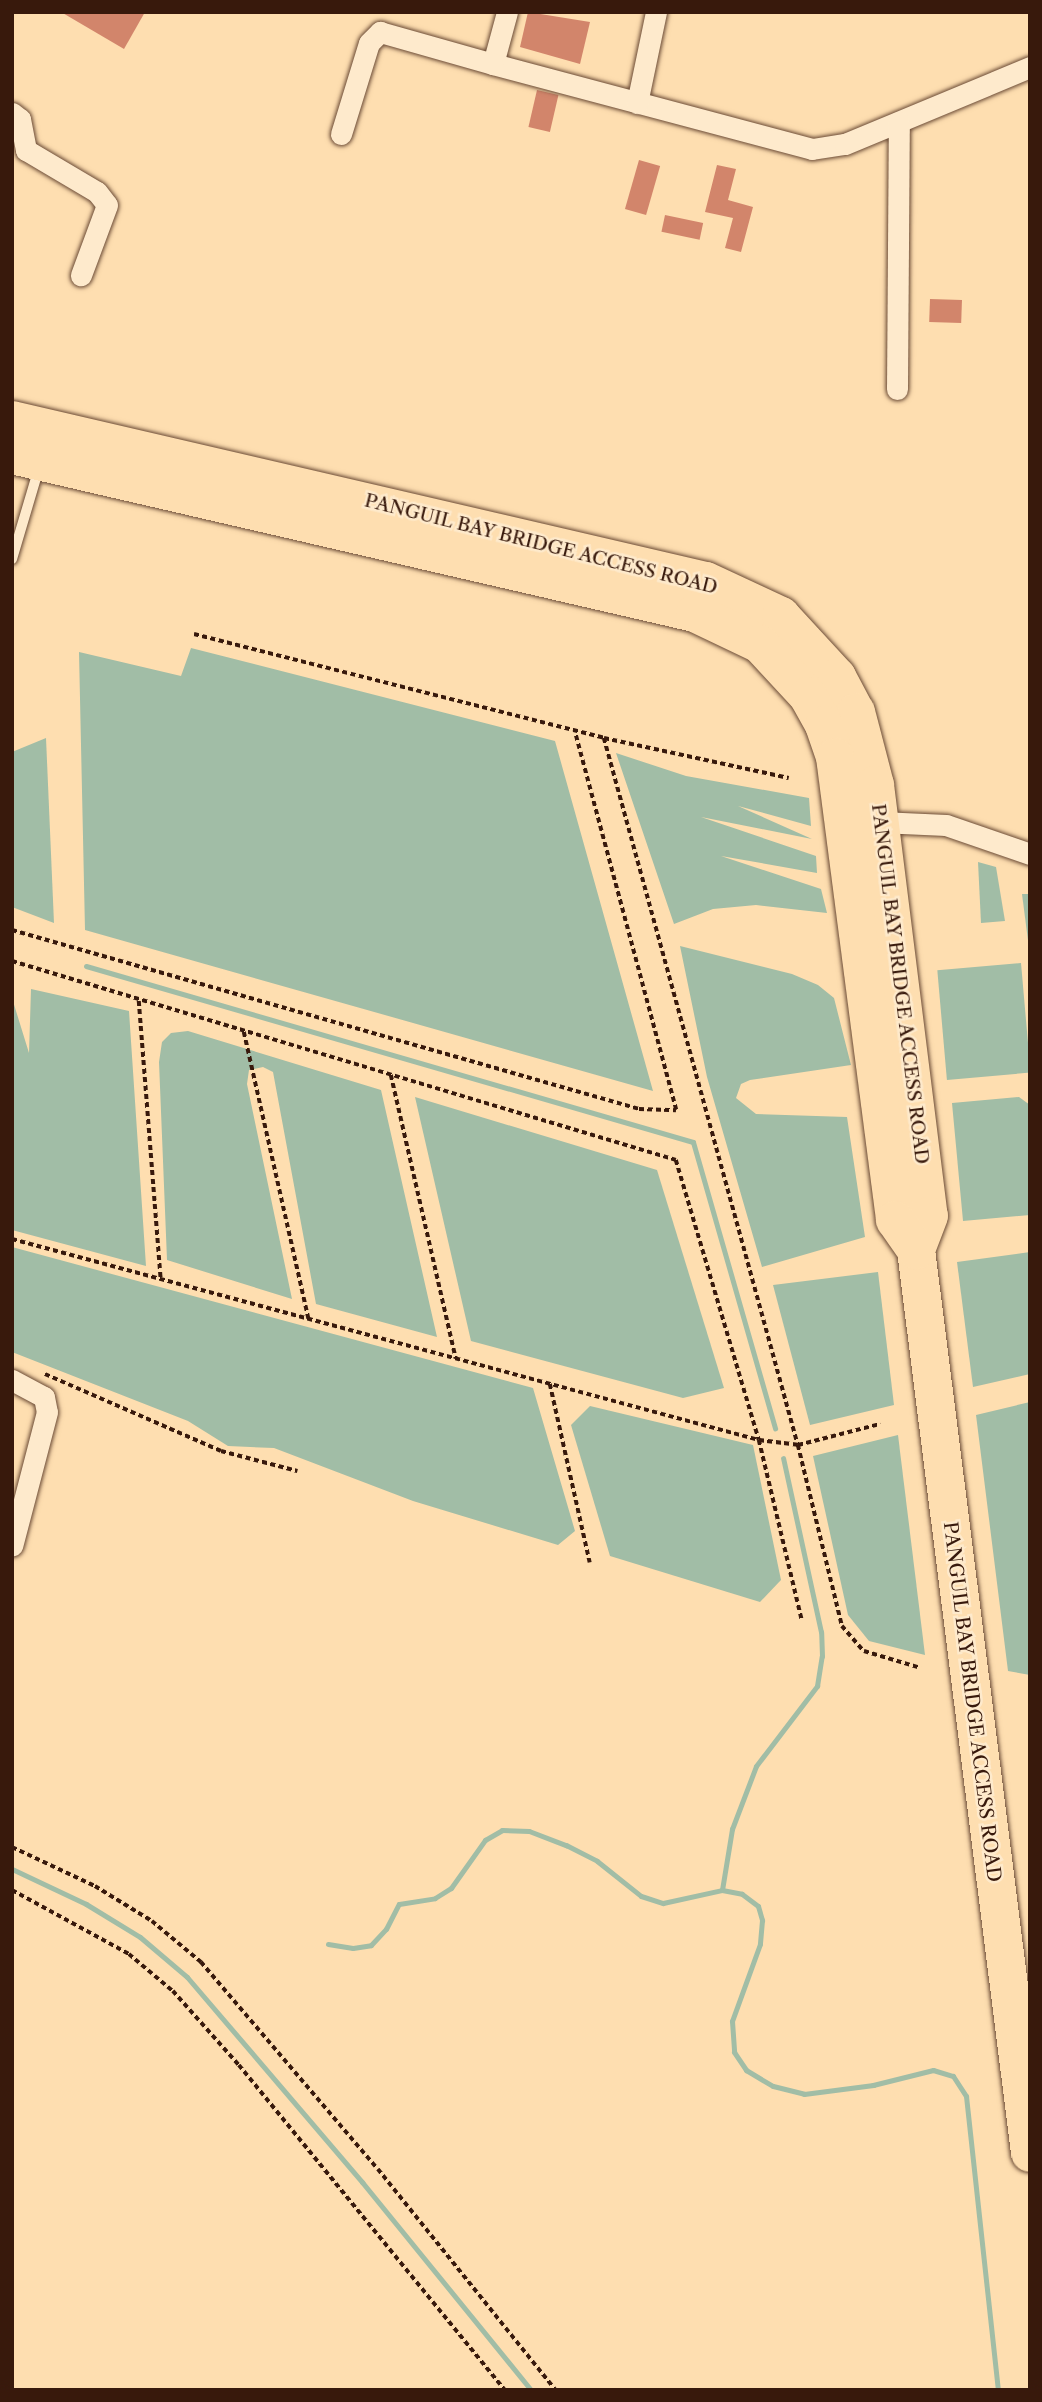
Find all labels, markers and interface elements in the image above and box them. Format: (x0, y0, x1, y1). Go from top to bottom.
street label: PANGUIL BAY BRIDGE ACCESS ROAD (361, 489, 721, 599)
street label: PANGUIL BAY BRIDGE ACCESS ROAD (866, 802, 934, 1166)
street label: PANGUIL BAY BRIDGE ACCESS ROAD (938, 1520, 1006, 1884)

